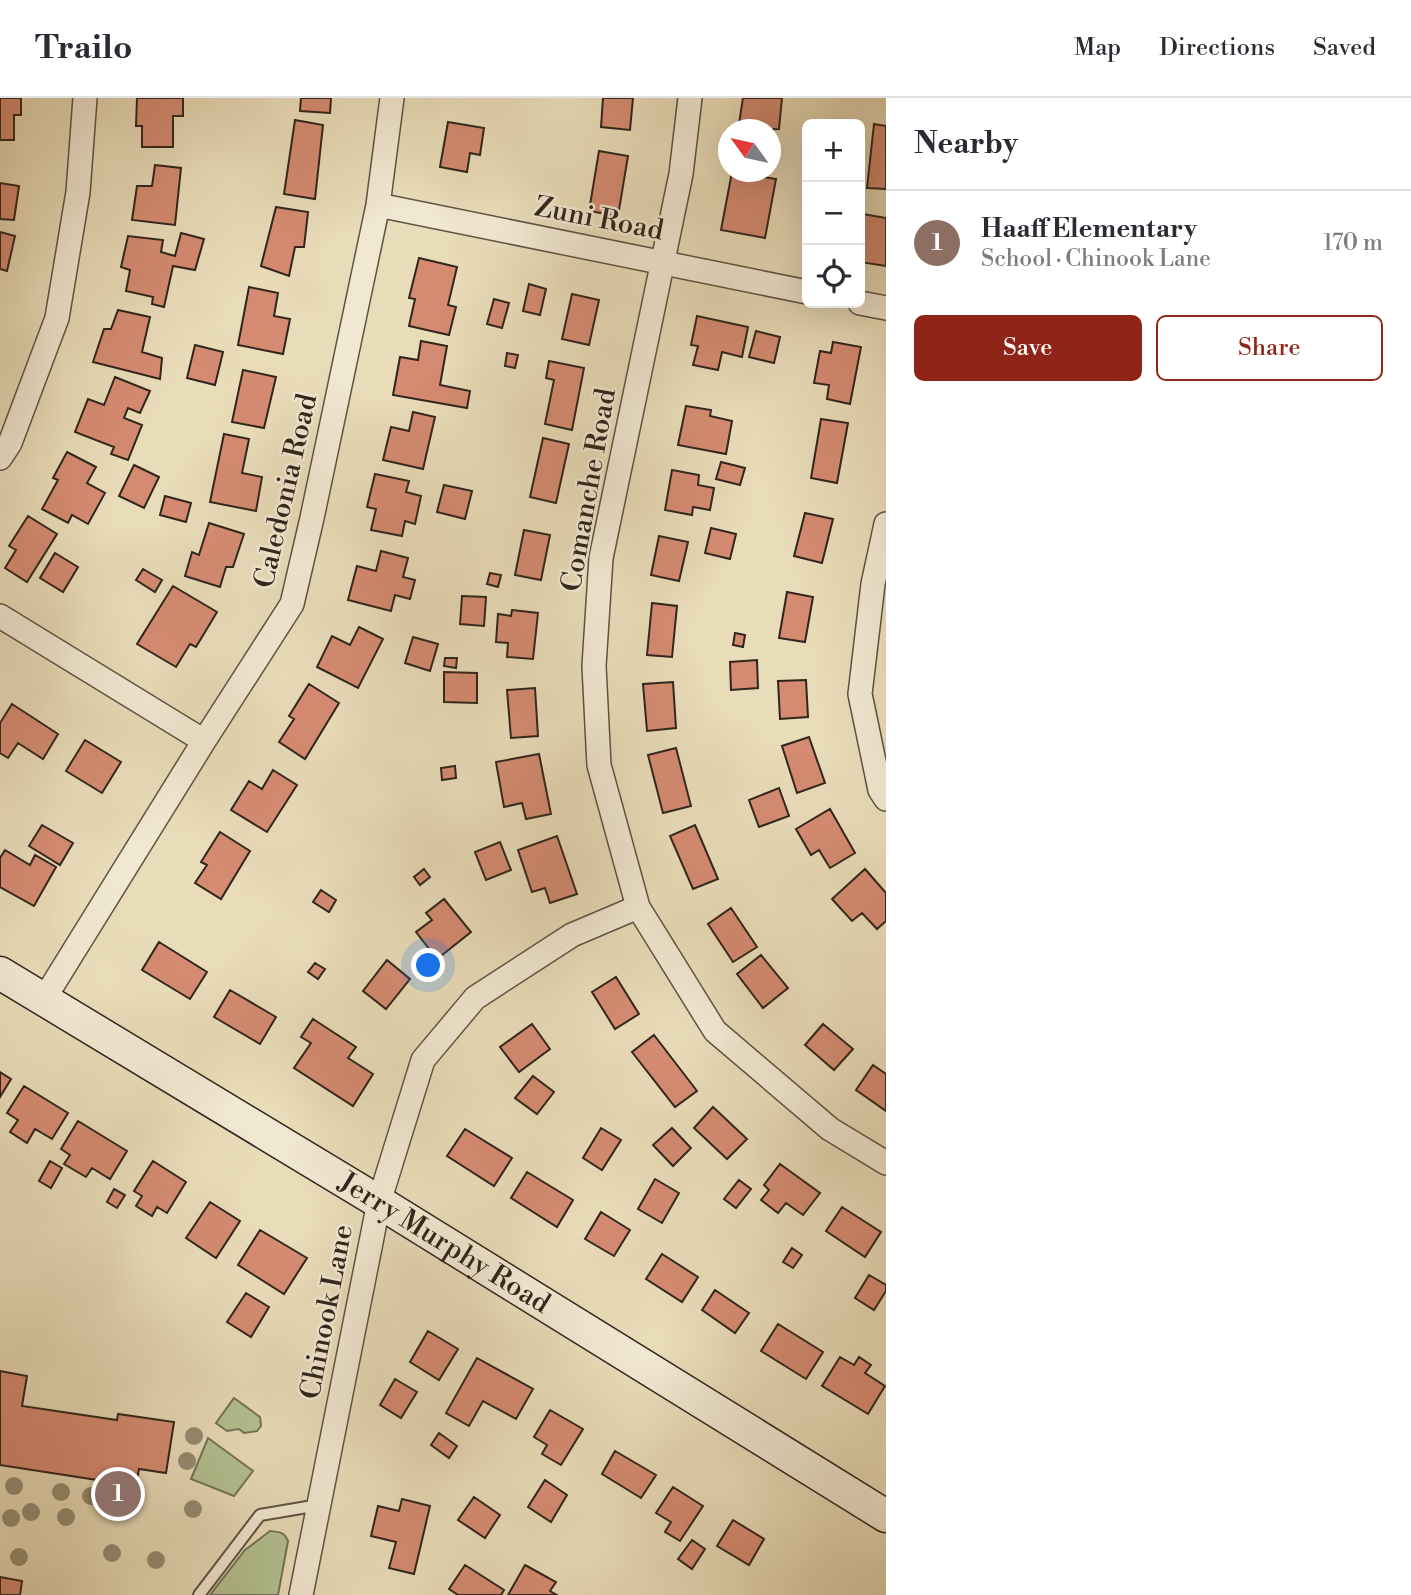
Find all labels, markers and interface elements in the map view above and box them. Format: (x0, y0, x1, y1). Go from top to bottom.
text: Trailo (35, 28, 132, 69)
text: Map (1074, 33, 1121, 63)
text: Directions (1159, 33, 1275, 63)
text: Saved (1313, 33, 1376, 63)
north arrow (718, 119, 781, 182)
map controls (802, 119, 865, 308)
button: + (802, 119, 865, 182)
text: Nearby (914, 125, 1018, 163)
button: − (802, 182, 865, 245)
street label: Zuni Road (531, 189, 667, 249)
text: Haaff Elementary (981, 213, 1197, 245)
text: 1 (931, 229, 943, 257)
text: 170 m (1323, 229, 1383, 257)
button: locate (802, 245, 865, 308)
text: School · Chinook Lane (981, 245, 1211, 273)
button: Save (914, 315, 1142, 381)
button: Share (1156, 315, 1383, 381)
street label: Comanche Road (554, 386, 624, 594)
street label: Caledonia Road (247, 390, 325, 592)
your location (411, 948, 445, 982)
street label: Jerry Murphy Road (332, 1164, 557, 1321)
street label: Chinook Lane (293, 1222, 361, 1402)
pin: 1 (95, 1468, 141, 1520)

